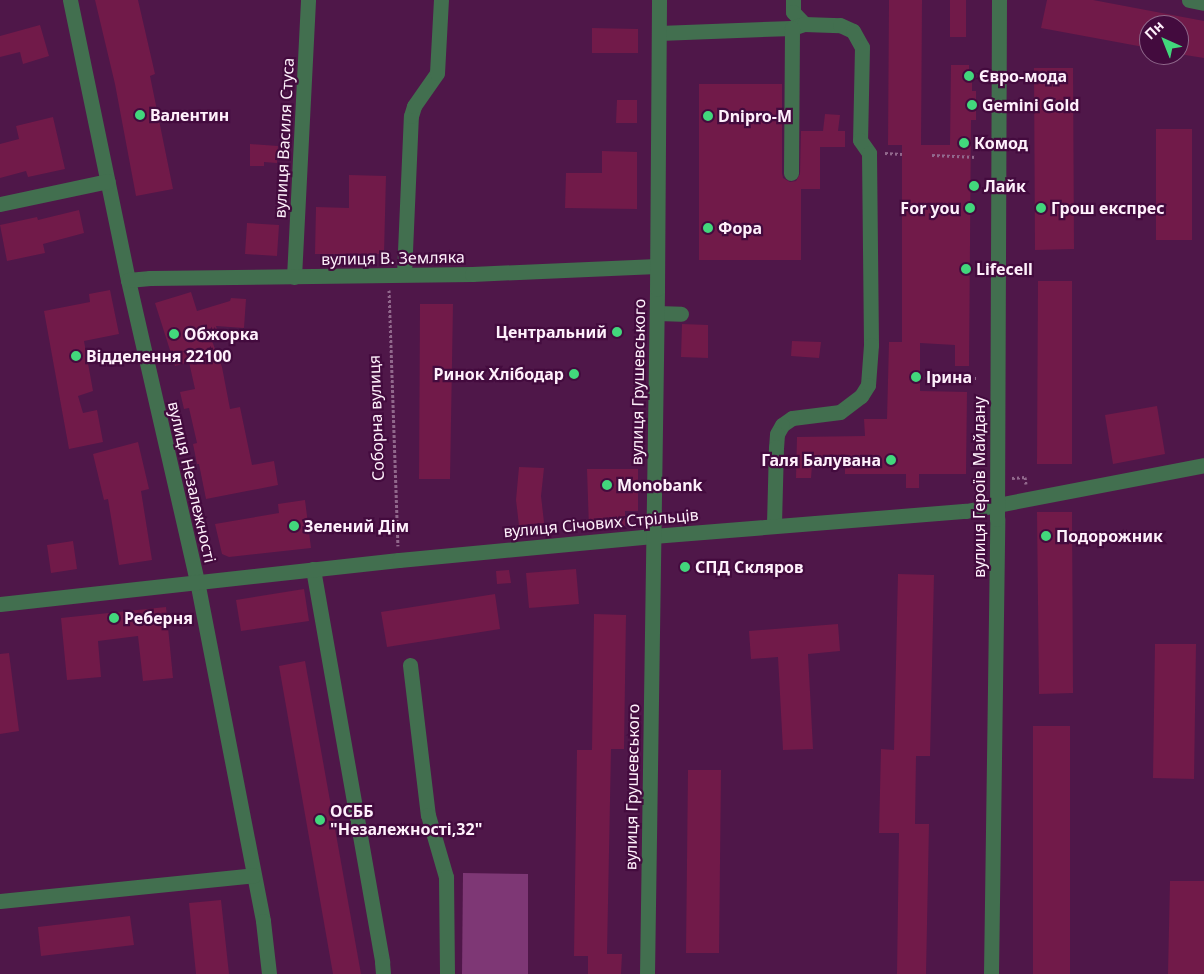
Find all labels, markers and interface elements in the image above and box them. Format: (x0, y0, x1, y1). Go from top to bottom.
north arrow (1139, 15, 1189, 65)
text: Пн (1140, 16, 1168, 43)
street label: вулиця Василя Стуса (270, 57, 298, 219)
place label: Євро-мода (979, 66, 1067, 86)
marker: Євро-мода (963, 70, 975, 82)
place label: Gemini Gold (982, 95, 1079, 115)
marker: Gemini Gold (966, 99, 978, 111)
place label: Валентин (150, 105, 229, 125)
place label: Dnipro-M (718, 106, 792, 126)
marker: Валентин (134, 109, 146, 121)
marker: Dnipro-M (702, 110, 714, 122)
place label: Комод (974, 133, 1028, 153)
marker: Комод (958, 137, 970, 149)
place label: Лайк (984, 176, 1026, 196)
marker: Лайк (968, 180, 980, 192)
place label: For you (900, 198, 960, 218)
place label: Грош експрес (1051, 198, 1165, 218)
marker: For you (964, 202, 976, 214)
marker: Грош експрес (1035, 202, 1047, 214)
place label: Фора (718, 218, 762, 238)
marker: Фора (702, 222, 714, 234)
street label: вулиця В. Земляка (321, 247, 465, 269)
place label: Lifecell (976, 259, 1033, 279)
marker: Lifecell (960, 263, 972, 275)
street label: вулиця Грушевського (627, 299, 649, 465)
place label: Центральний (495, 322, 607, 342)
place label: Обжорка (184, 324, 259, 344)
marker: Центральний (611, 326, 623, 338)
marker: Обжорка (168, 328, 180, 340)
place label: Відделення 22100 (86, 346, 231, 366)
marker: Відделення 22100 (70, 350, 82, 362)
street label: Соборна вулиця (364, 355, 388, 481)
place label: Ринок Хлібодар (434, 364, 564, 384)
place label: Ірина (926, 367, 972, 387)
marker: Ринок Хлібодар (568, 368, 580, 380)
marker: Ірина (910, 371, 922, 383)
street label: вулиця Героїв Майдану (969, 396, 989, 578)
street label: вулиця Незалежності (164, 399, 220, 565)
place label: Галя Балувана (761, 450, 881, 470)
marker: Галя Балувана (885, 454, 897, 466)
place label: Monobank (617, 475, 703, 495)
marker: Monobank (601, 479, 613, 491)
street label: вулиця Січових Стрільців (503, 505, 699, 541)
place label: Зелений Дім (304, 516, 409, 536)
marker: Зелений Дім (288, 520, 300, 532)
place label: Подорожник (1056, 526, 1163, 546)
marker: Подорожник (1040, 530, 1052, 542)
place label: СПД Скляров (695, 557, 804, 577)
marker: СПД Скляров (679, 561, 691, 573)
place label: Реберня (124, 608, 193, 628)
marker: Реберня (108, 612, 120, 624)
street label: вулиця Грушевського (621, 704, 643, 870)
place label: ОСББ "Незалежності,32" (330, 801, 482, 839)
marker: ОСББ "Незалежності,32" (314, 814, 326, 826)

